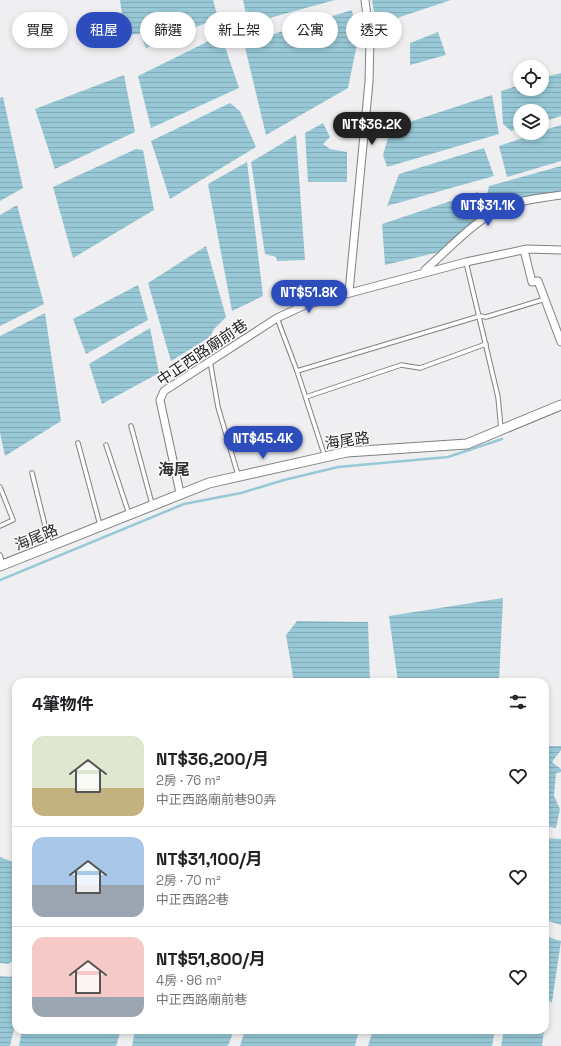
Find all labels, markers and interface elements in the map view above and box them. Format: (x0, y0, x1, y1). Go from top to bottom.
chip: 買屋 (12, 12, 68, 48)
chip: 租屋 (76, 12, 132, 48)
chip: 篩選 (140, 12, 196, 48)
chip: 新上架 (204, 12, 274, 48)
chip: 公寓 (282, 12, 338, 48)
chip: 透天 (346, 12, 402, 48)
map controls (513, 60, 549, 140)
button: locate (513, 60, 549, 96)
button: layers (513, 104, 549, 140)
pin: NT$36.2K (331, 112, 413, 146)
text: NT$36.2K (342, 116, 402, 133)
pin: NT$31.1K (447, 193, 529, 227)
text: NT$31.1K (461, 197, 516, 214)
pin: NT$51.8K (268, 280, 350, 314)
text: NT$51.8K (280, 284, 338, 301)
street label: 中正西路廟前巷 (153, 315, 251, 389)
pin: NT$45.4K (222, 426, 304, 460)
street label: 海尾路 (323, 427, 371, 453)
text: NT$45.4K (233, 430, 293, 447)
district label: 海尾 (158, 459, 190, 480)
street label: 海尾路 (12, 520, 60, 554)
icon: filters (507, 691, 529, 713)
text: 4筆物件 (32, 693, 94, 715)
text: NT$36,200/月 (156, 748, 269, 770)
icon: home (64, 752, 112, 800)
icon: heart (507, 765, 529, 787)
text: 2房 · 76 m² (156, 772, 220, 789)
text: 中正西路廟前巷90弄 (156, 791, 276, 808)
text: NT$31,100/月 (156, 848, 263, 870)
icon: home (64, 853, 112, 901)
icon: heart (507, 866, 529, 888)
text: 2房 · 70 m² (156, 872, 221, 889)
text: 中正西路2巷 (156, 891, 229, 908)
text: NT$51,800/月 (156, 948, 266, 970)
icon: home (64, 953, 112, 1001)
icon: heart (507, 966, 529, 988)
text: 4房 · 96 m² (156, 972, 221, 989)
text: 中正西路廟前巷 (156, 991, 247, 1008)

